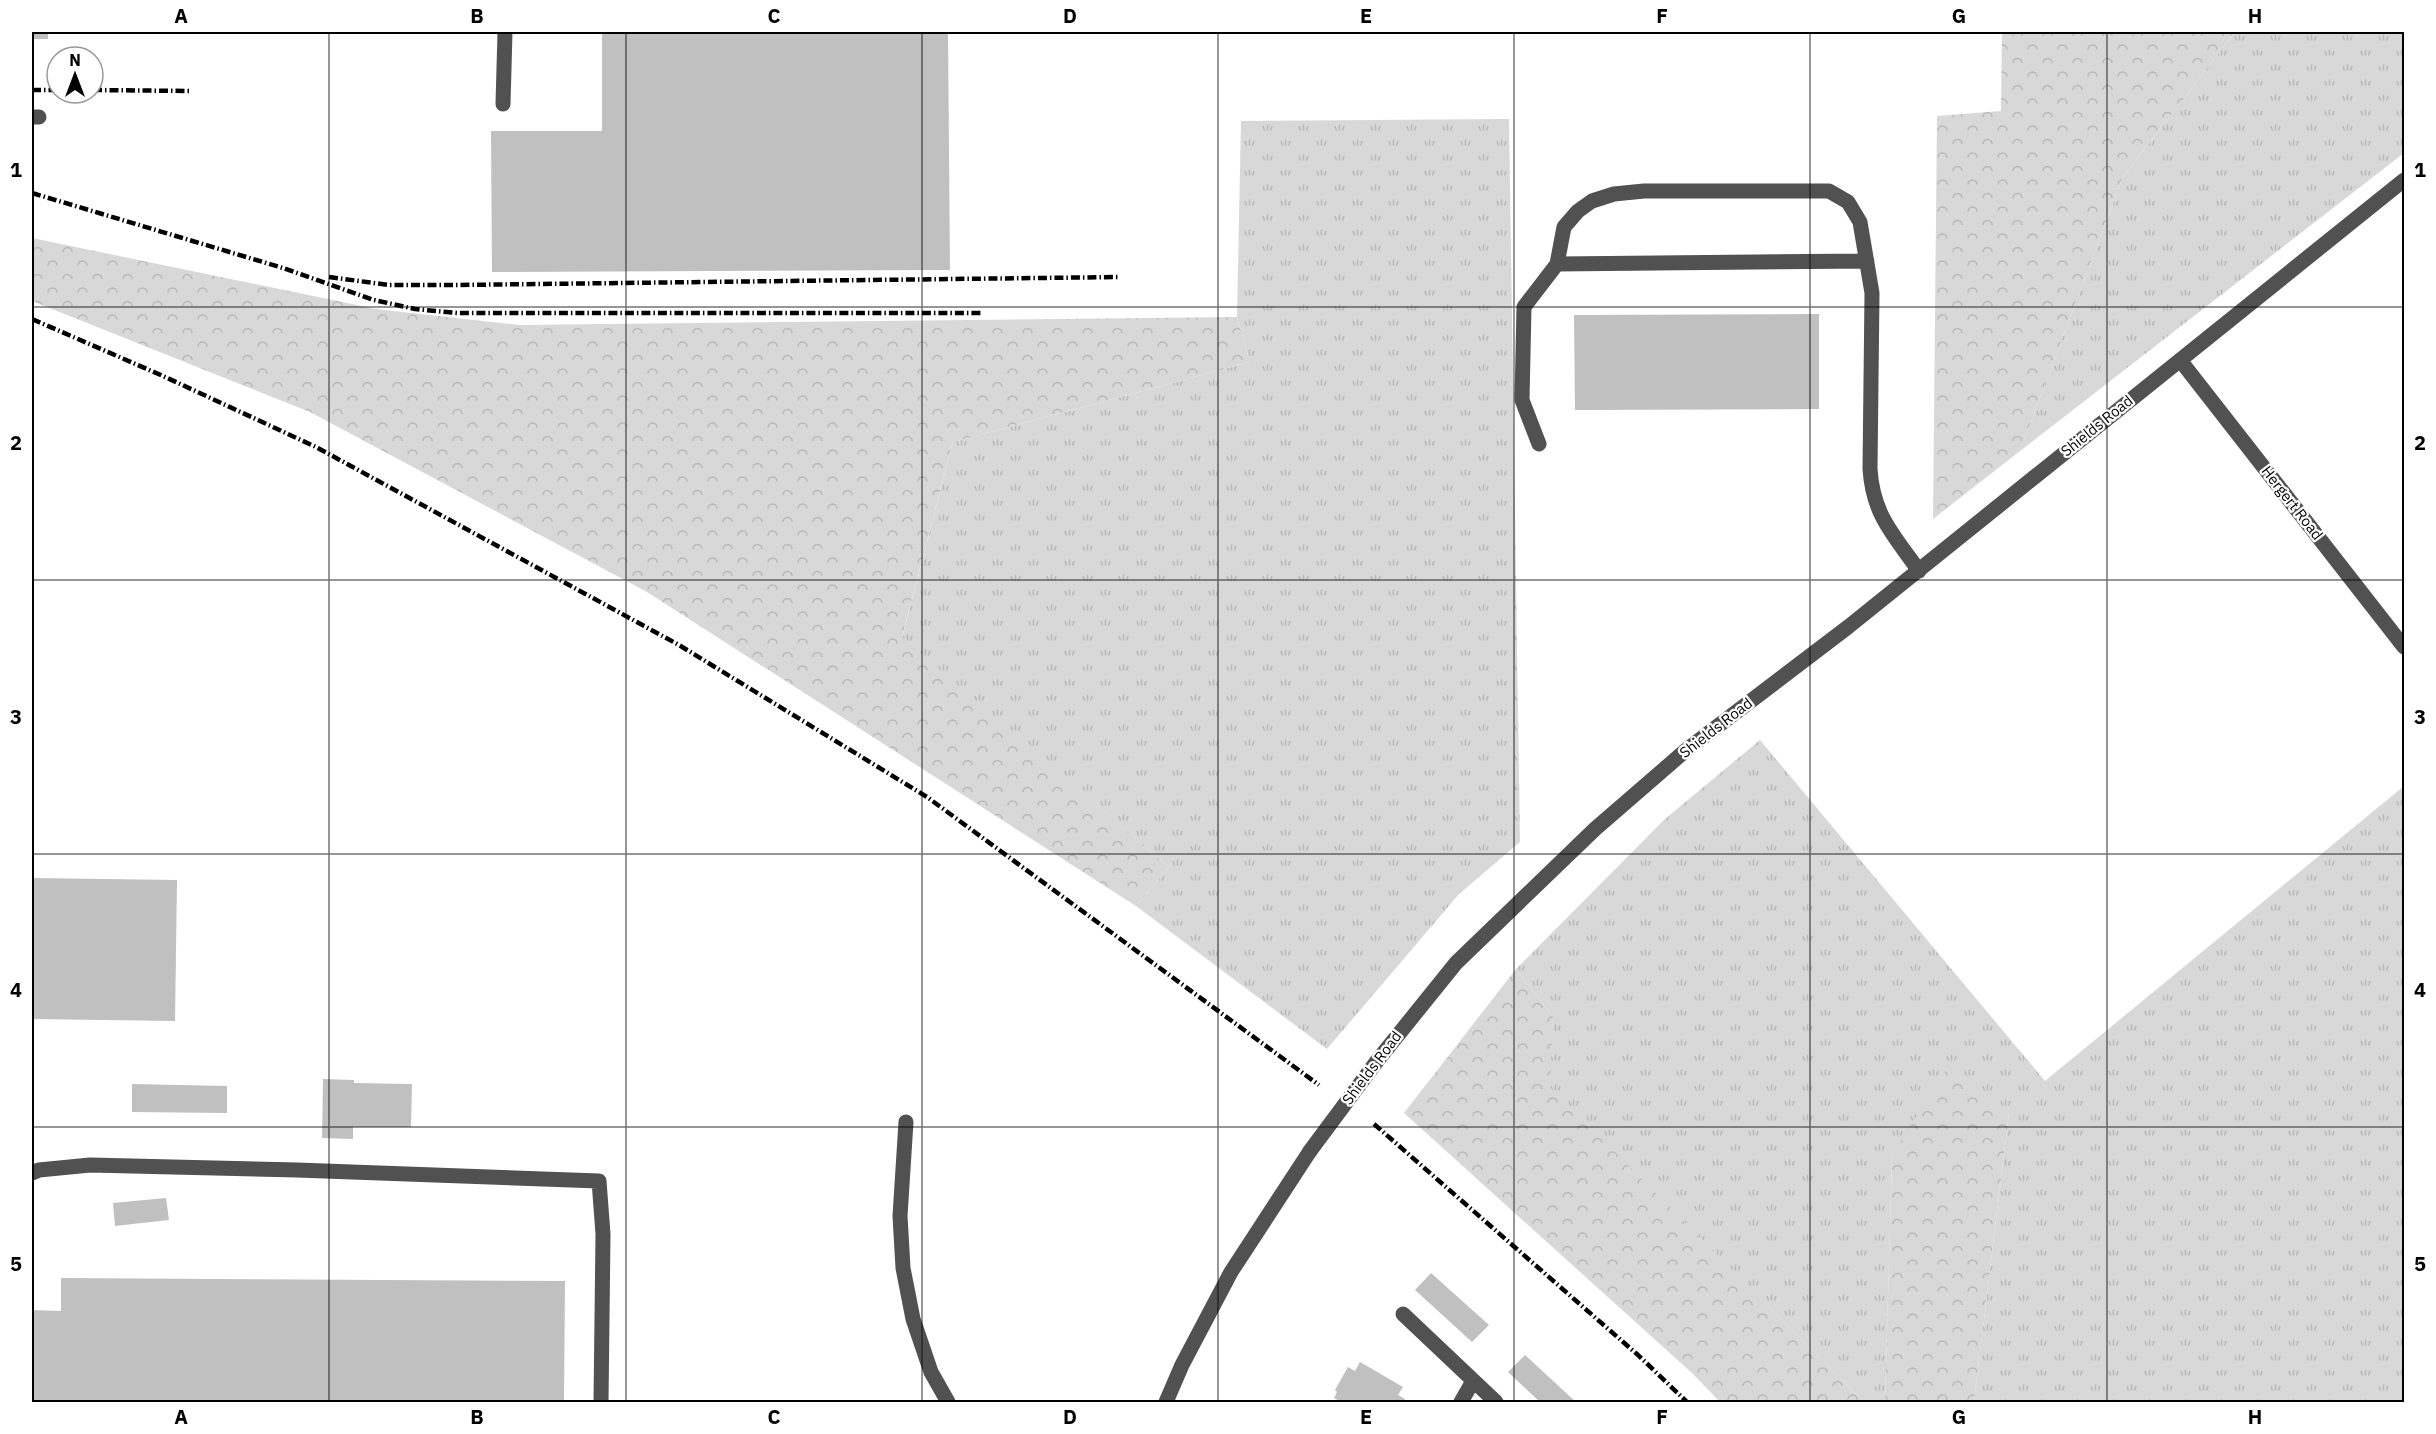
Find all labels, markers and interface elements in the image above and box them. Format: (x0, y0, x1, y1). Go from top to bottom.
text: A (174, 2, 188, 29)
text: B (470, 2, 484, 29)
text: C (767, 2, 781, 29)
text: D (1063, 2, 1077, 29)
text: E (1360, 2, 1372, 29)
text: F (1656, 2, 1668, 29)
text: G (1952, 2, 1966, 29)
text: H (2248, 2, 2262, 29)
north arrow (45, 45, 105, 105)
text: N (69, 50, 81, 70)
text: 1 (10, 156, 22, 183)
text: 1 (2414, 156, 2426, 183)
street label: Shields Road (2057, 391, 2137, 460)
text: 2 (10, 429, 22, 456)
text: 2 (2414, 429, 2426, 456)
street label: Hergert Road (2258, 462, 2327, 544)
street label: Shields Road (1675, 693, 1756, 762)
text: 3 (10, 703, 22, 730)
text: 3 (2414, 703, 2426, 730)
text: 4 (10, 976, 22, 1003)
text: 4 (2414, 976, 2426, 1003)
street label: Shields Road (1338, 1027, 1405, 1108)
text: 5 (10, 1250, 22, 1277)
text: 5 (2414, 1250, 2426, 1277)
text: A (174, 1403, 188, 1430)
text: B (470, 1403, 484, 1430)
text: C (767, 1403, 781, 1430)
text: D (1063, 1403, 1077, 1430)
text: E (1360, 1403, 1372, 1430)
text: F (1656, 1403, 1668, 1430)
text: G (1952, 1403, 1966, 1430)
text: H (2248, 1403, 2262, 1430)

